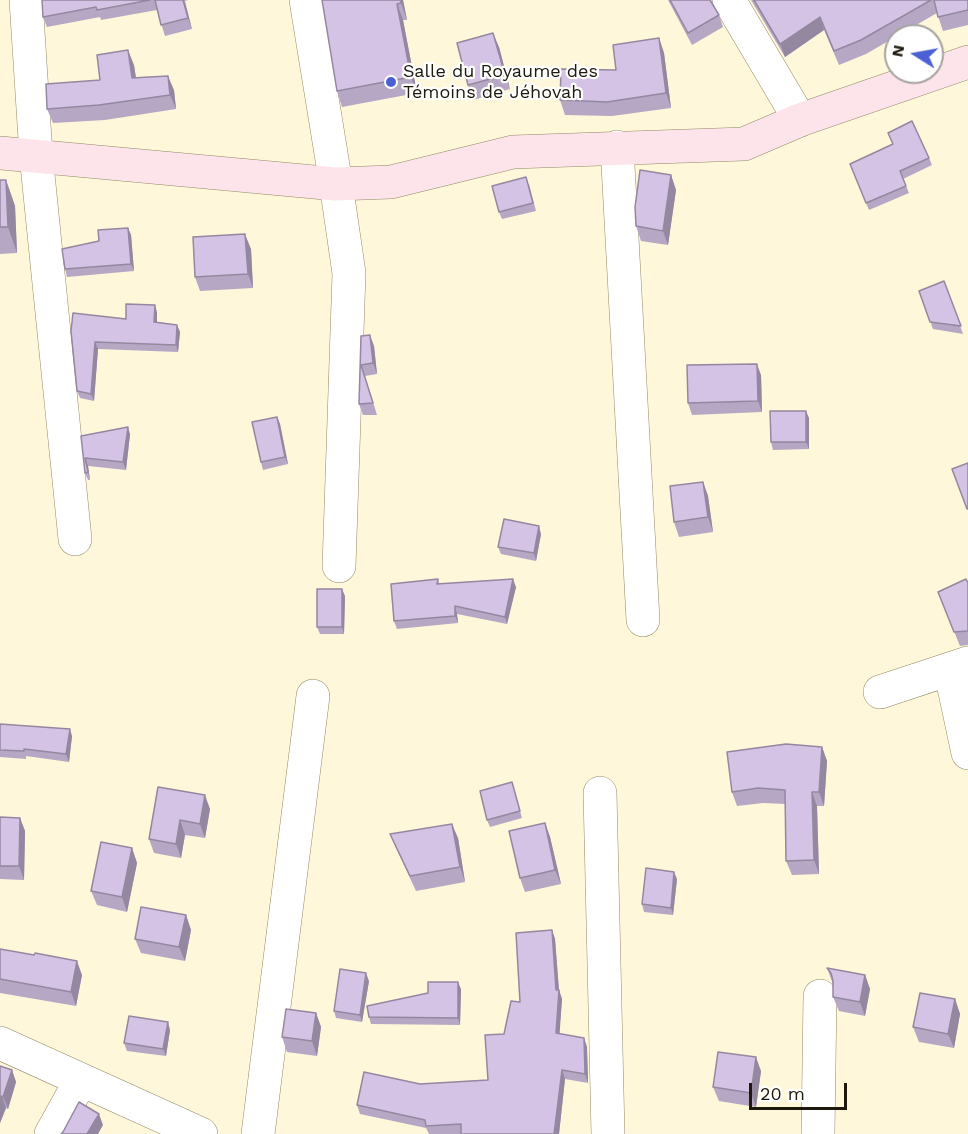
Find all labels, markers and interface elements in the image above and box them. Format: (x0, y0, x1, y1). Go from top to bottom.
north arrow (884, 24, 944, 84)
text: N (887, 43, 908, 58)
place label: Salle du Royaume des Témoins de Jéhovah (403, 61, 598, 104)
marker: Salle du Royaume des Témoins de Jéhovah (384, 75, 398, 89)
scale bar (752, 1071, 850, 1109)
text: 20 m (760, 1083, 805, 1104)

